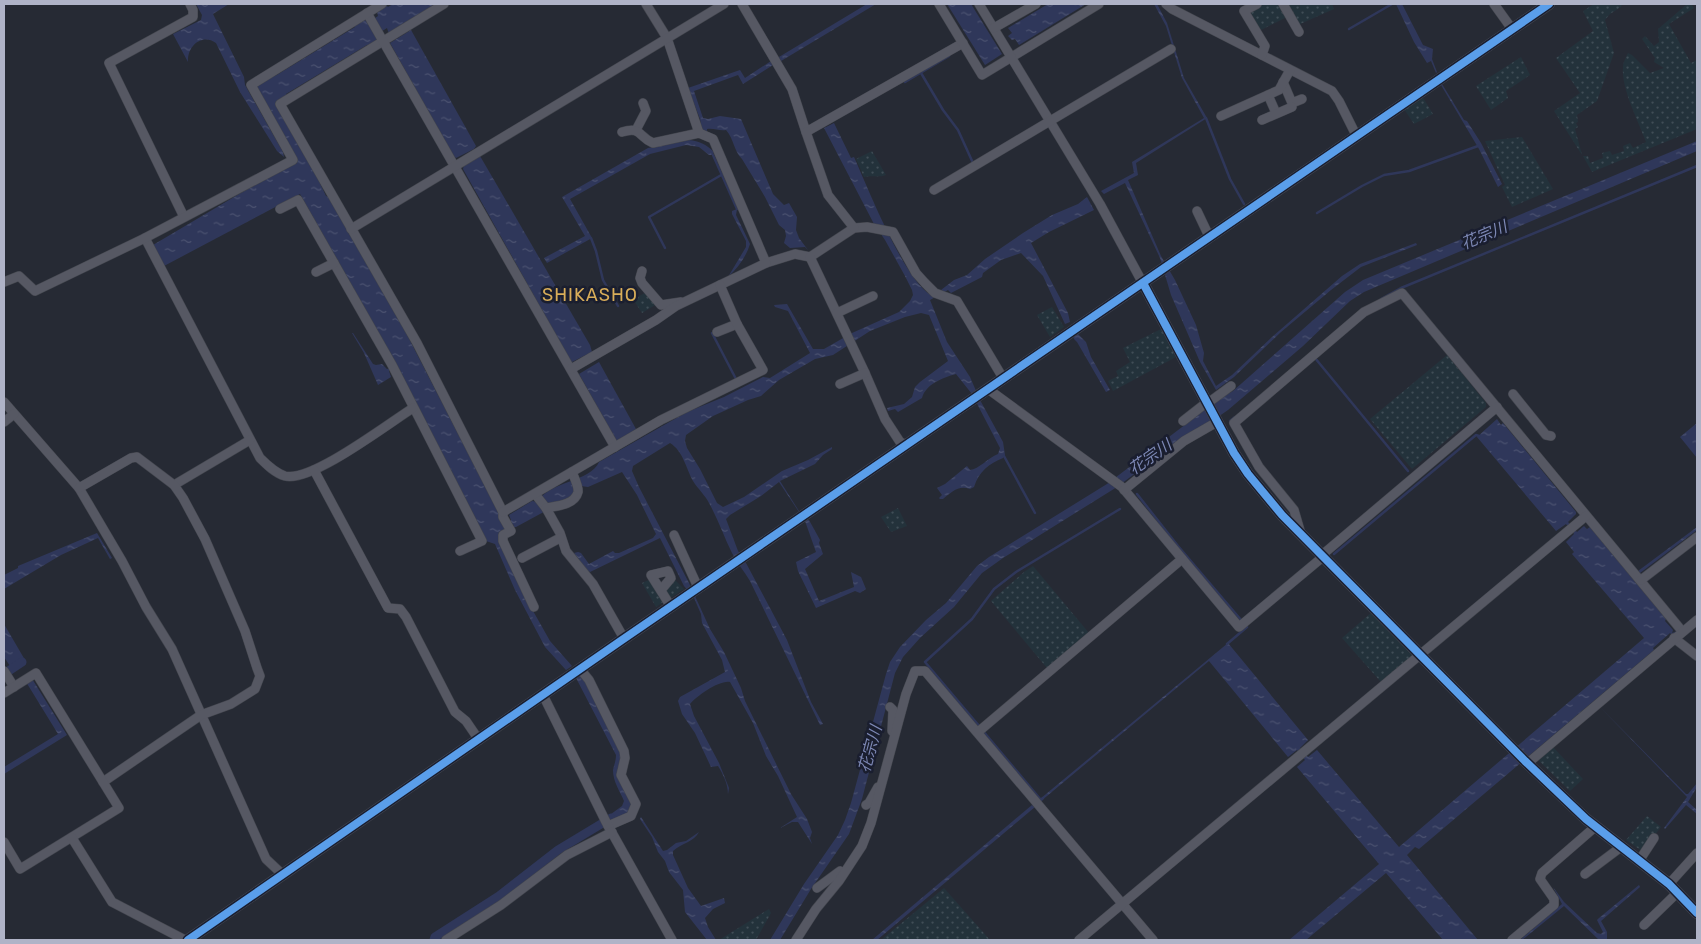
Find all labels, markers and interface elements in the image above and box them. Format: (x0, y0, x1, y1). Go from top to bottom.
water label: 花宗川 (1458, 216, 1512, 253)
district label: SHIKASHO (542, 284, 638, 306)
water label: 花宗川 (1125, 434, 1177, 479)
water label: 花宗川 (855, 721, 886, 775)

